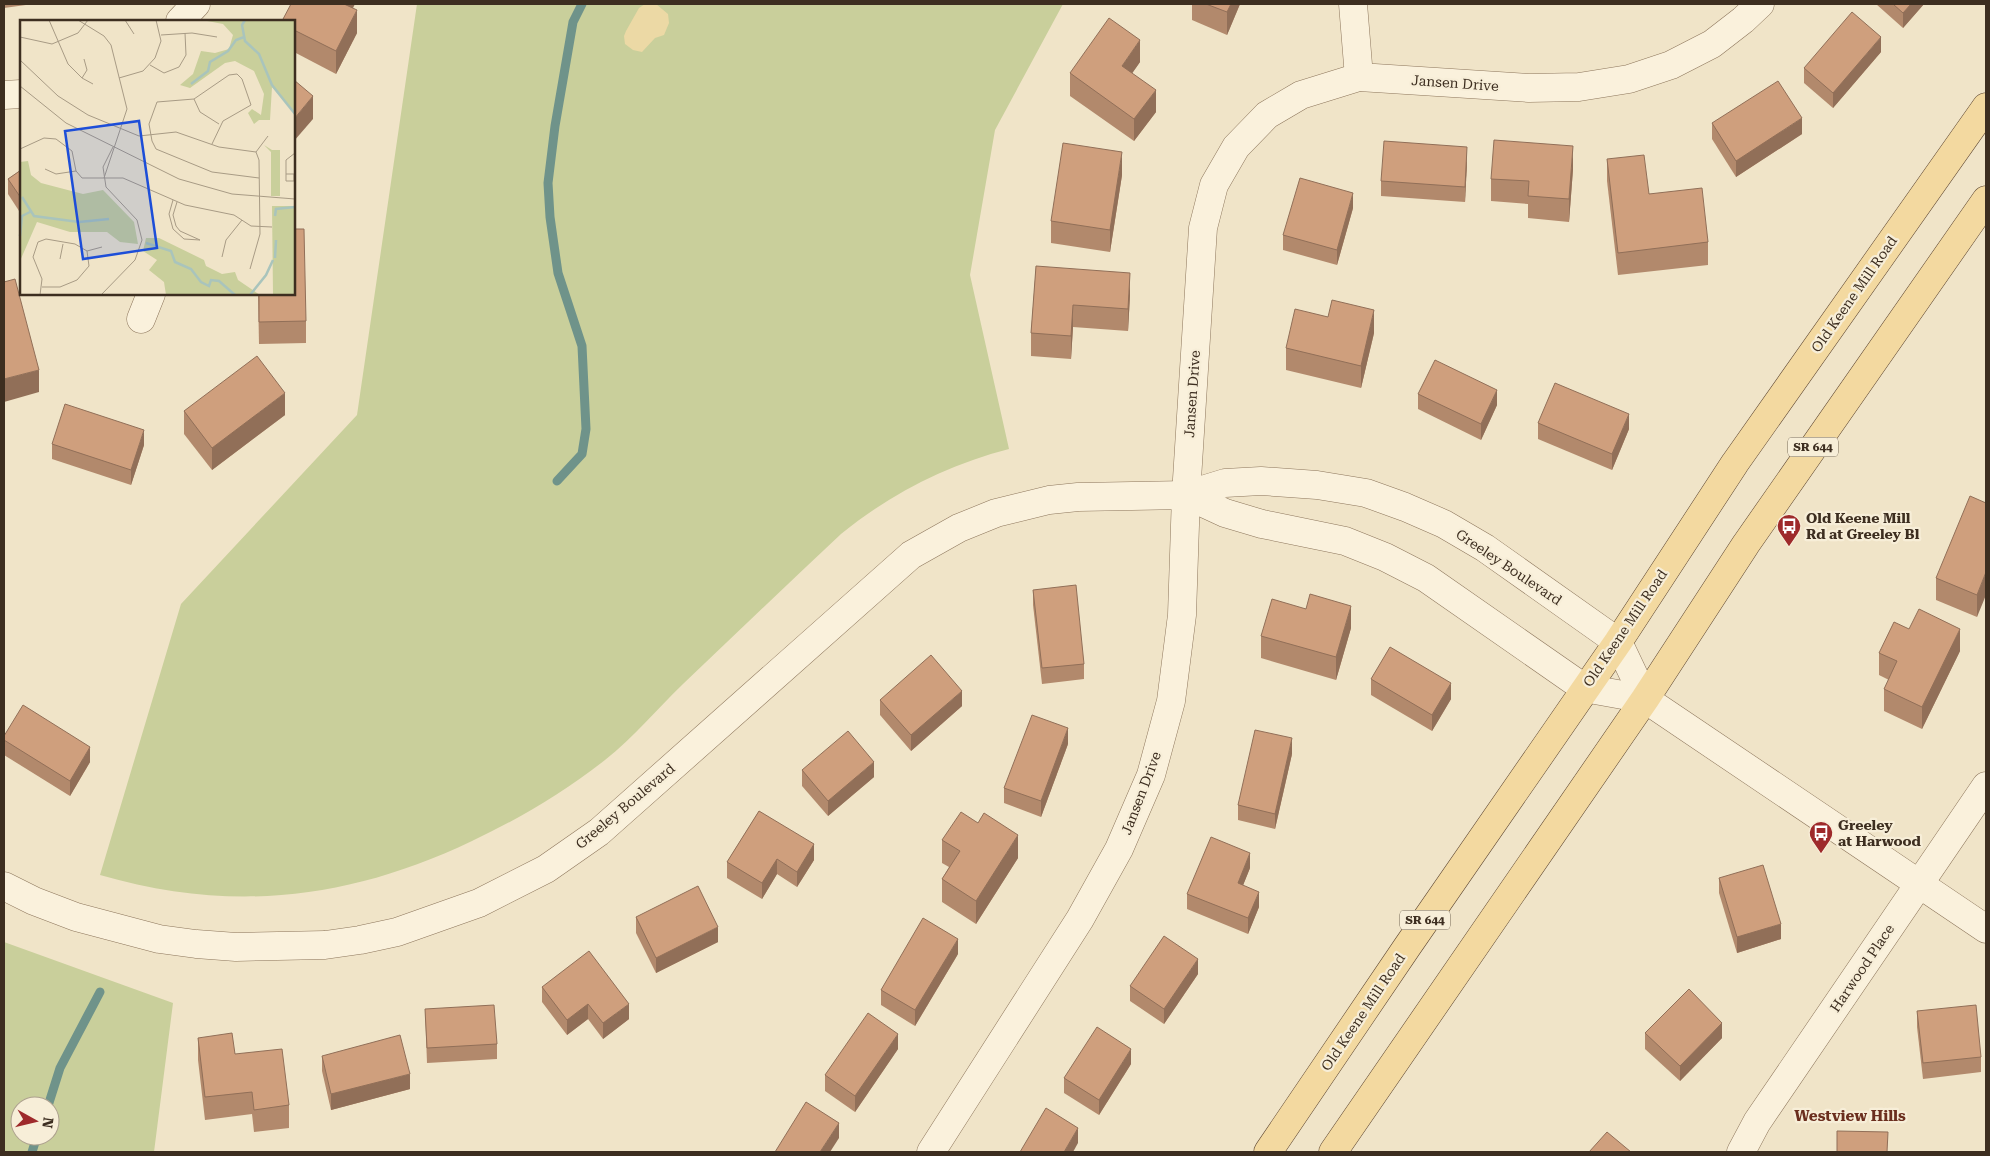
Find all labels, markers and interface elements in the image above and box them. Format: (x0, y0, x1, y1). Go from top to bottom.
inset map (20, 20, 295, 295)
street label: Jansen Drive (1411, 72, 1500, 94)
street label: Old Keene Mill Road (1808, 233, 1900, 355)
street label: Jansen Drive (1181, 349, 1203, 438)
road number: SR 644 (1788, 438, 1838, 457)
place label: Old Keene Mill Rd at Greeley Bl (1806, 510, 1920, 542)
bus stop icon: Old Keene Mill Rd at Greeley Bl (1776, 513, 1802, 547)
street label: Greeley Boulevard (1453, 526, 1565, 608)
street label: Old Keene Mill Road (1580, 566, 1670, 690)
street label: Jansen Drive (1118, 749, 1164, 837)
street label: Greeley Boulevard (572, 760, 678, 852)
place label: Greeley at Harwood (1838, 817, 1922, 849)
bus stop icon: Greeley at Harwood (1808, 820, 1834, 854)
road number: SR 644 (1400, 910, 1450, 930)
street label: Harwood Place (1827, 921, 1897, 1015)
street label: Old Keene Mill Road (1318, 950, 1408, 1074)
north arrow (10, 1096, 60, 1146)
district label: Westview Hills (1794, 1107, 1906, 1125)
text: N (39, 1116, 57, 1129)

